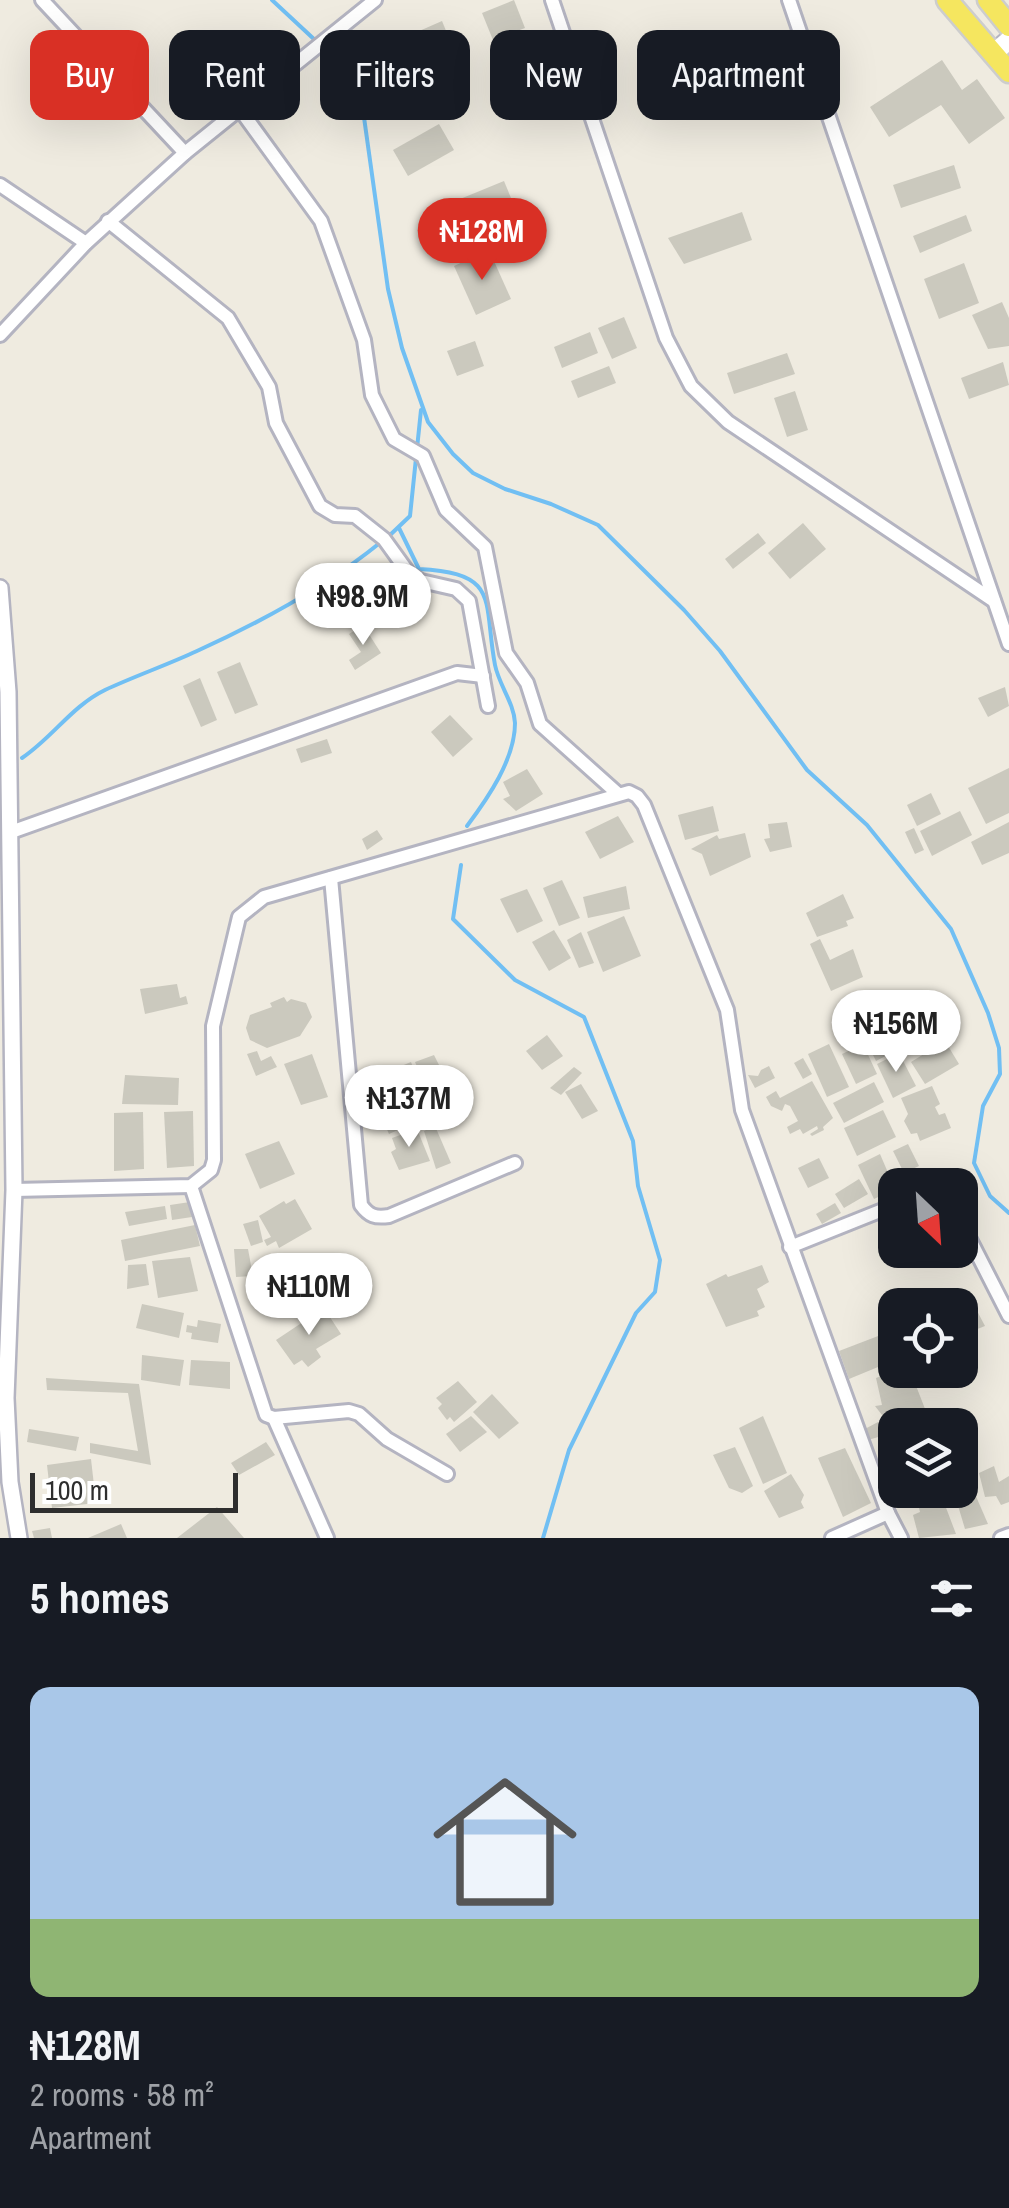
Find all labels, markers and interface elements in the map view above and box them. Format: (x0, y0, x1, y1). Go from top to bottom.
chip: Buy (30, 30, 149, 120)
chip: Rent (169, 30, 300, 120)
chip: Filters (320, 30, 470, 120)
chip: New (490, 30, 617, 120)
chip: Apartment (637, 30, 840, 120)
pin: ₦128M (412, 198, 552, 283)
text: ₦128M (440, 209, 524, 252)
pin: ₦98.9M (282, 563, 444, 648)
text: ₦98.9M (317, 574, 409, 617)
pin: ₦156M (826, 990, 966, 1075)
text: ₦156M (854, 1001, 938, 1044)
pin: ₦137M (339, 1065, 479, 1150)
text: ₦137M (367, 1076, 451, 1119)
north arrow (878, 1168, 978, 1268)
map controls (878, 1168, 978, 1508)
pin: ₦110M (239, 1253, 379, 1338)
text: ₦110M (267, 1264, 351, 1307)
button: locate (878, 1288, 978, 1388)
button: layers (878, 1408, 978, 1508)
scale bar (30, 1468, 238, 1512)
text: 100 m (45, 1471, 109, 1509)
text: 5 homes (30, 1570, 170, 1626)
icon: filters (924, 1571, 979, 1626)
icon: home (415, 1752, 595, 1932)
text: ₦128M (30, 2017, 141, 2073)
text: 2 rooms · 58 m² (30, 2073, 214, 2116)
text: Apartment (30, 2116, 151, 2159)

